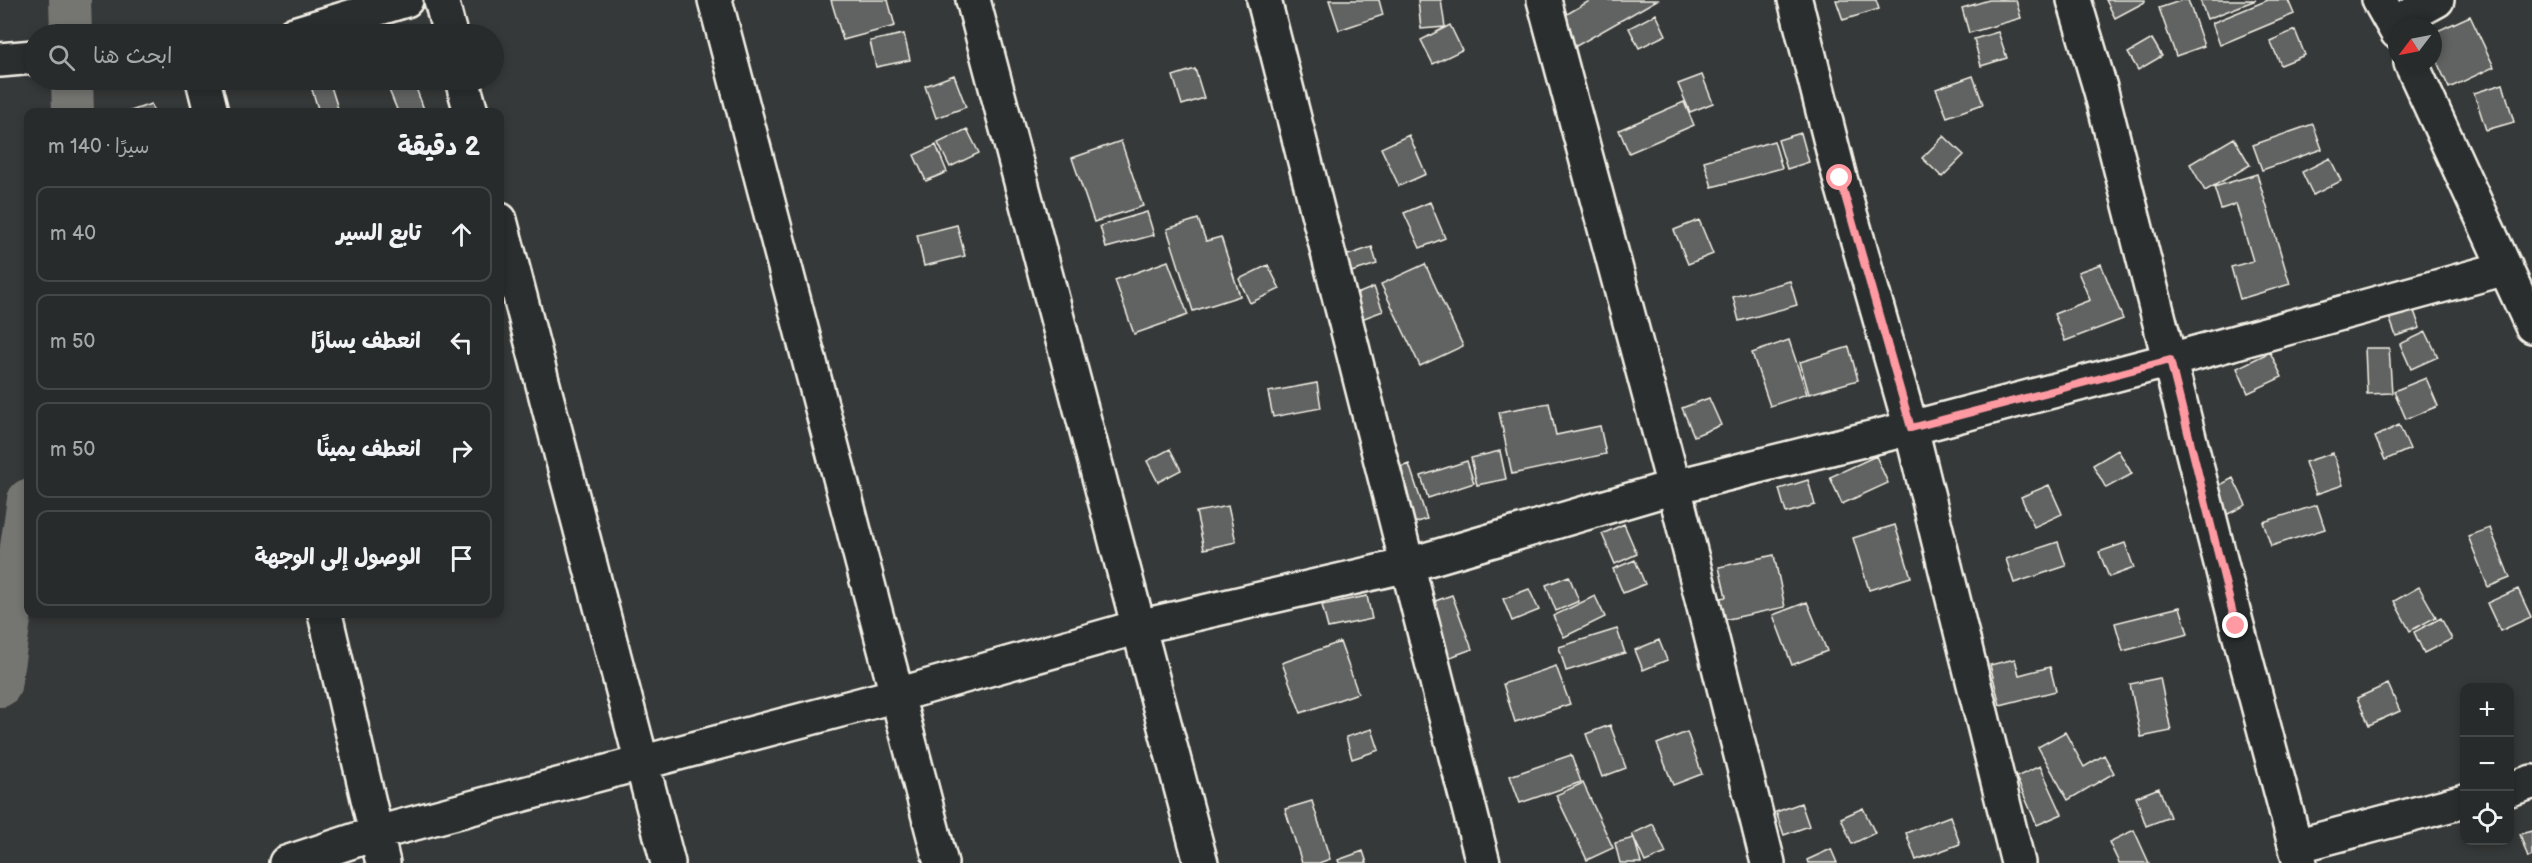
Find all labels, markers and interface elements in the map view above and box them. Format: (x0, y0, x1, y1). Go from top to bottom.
north arrow (2388, 18, 2442, 72)
search box (24, 24, 504, 90)
icon: search (45, 41, 78, 74)
text: ابحث هنا (93, 43, 173, 70)
text: 2 دقيقة (397, 132, 480, 163)
text: سيرًا · 140 m (48, 135, 150, 159)
route start (1826, 164, 1852, 190)
icon: ahead (445, 218, 478, 251)
text: تابع السير (337, 220, 421, 247)
text: 40 m (50, 222, 96, 246)
icon: left (445, 326, 478, 359)
text: انعطف يسارًا (311, 328, 421, 355)
text: 50 m (50, 330, 95, 354)
icon: right (445, 434, 478, 467)
text: انعطف يمينًا (317, 436, 421, 463)
text: 50 m (50, 438, 95, 462)
icon: arrive (445, 542, 478, 575)
text: الوصول إلى الوجهة (254, 544, 421, 571)
route end (2222, 612, 2248, 638)
map controls (2460, 683, 2514, 845)
button: + (2460, 683, 2514, 737)
button: − (2460, 737, 2514, 791)
button: locate (2460, 791, 2514, 845)

